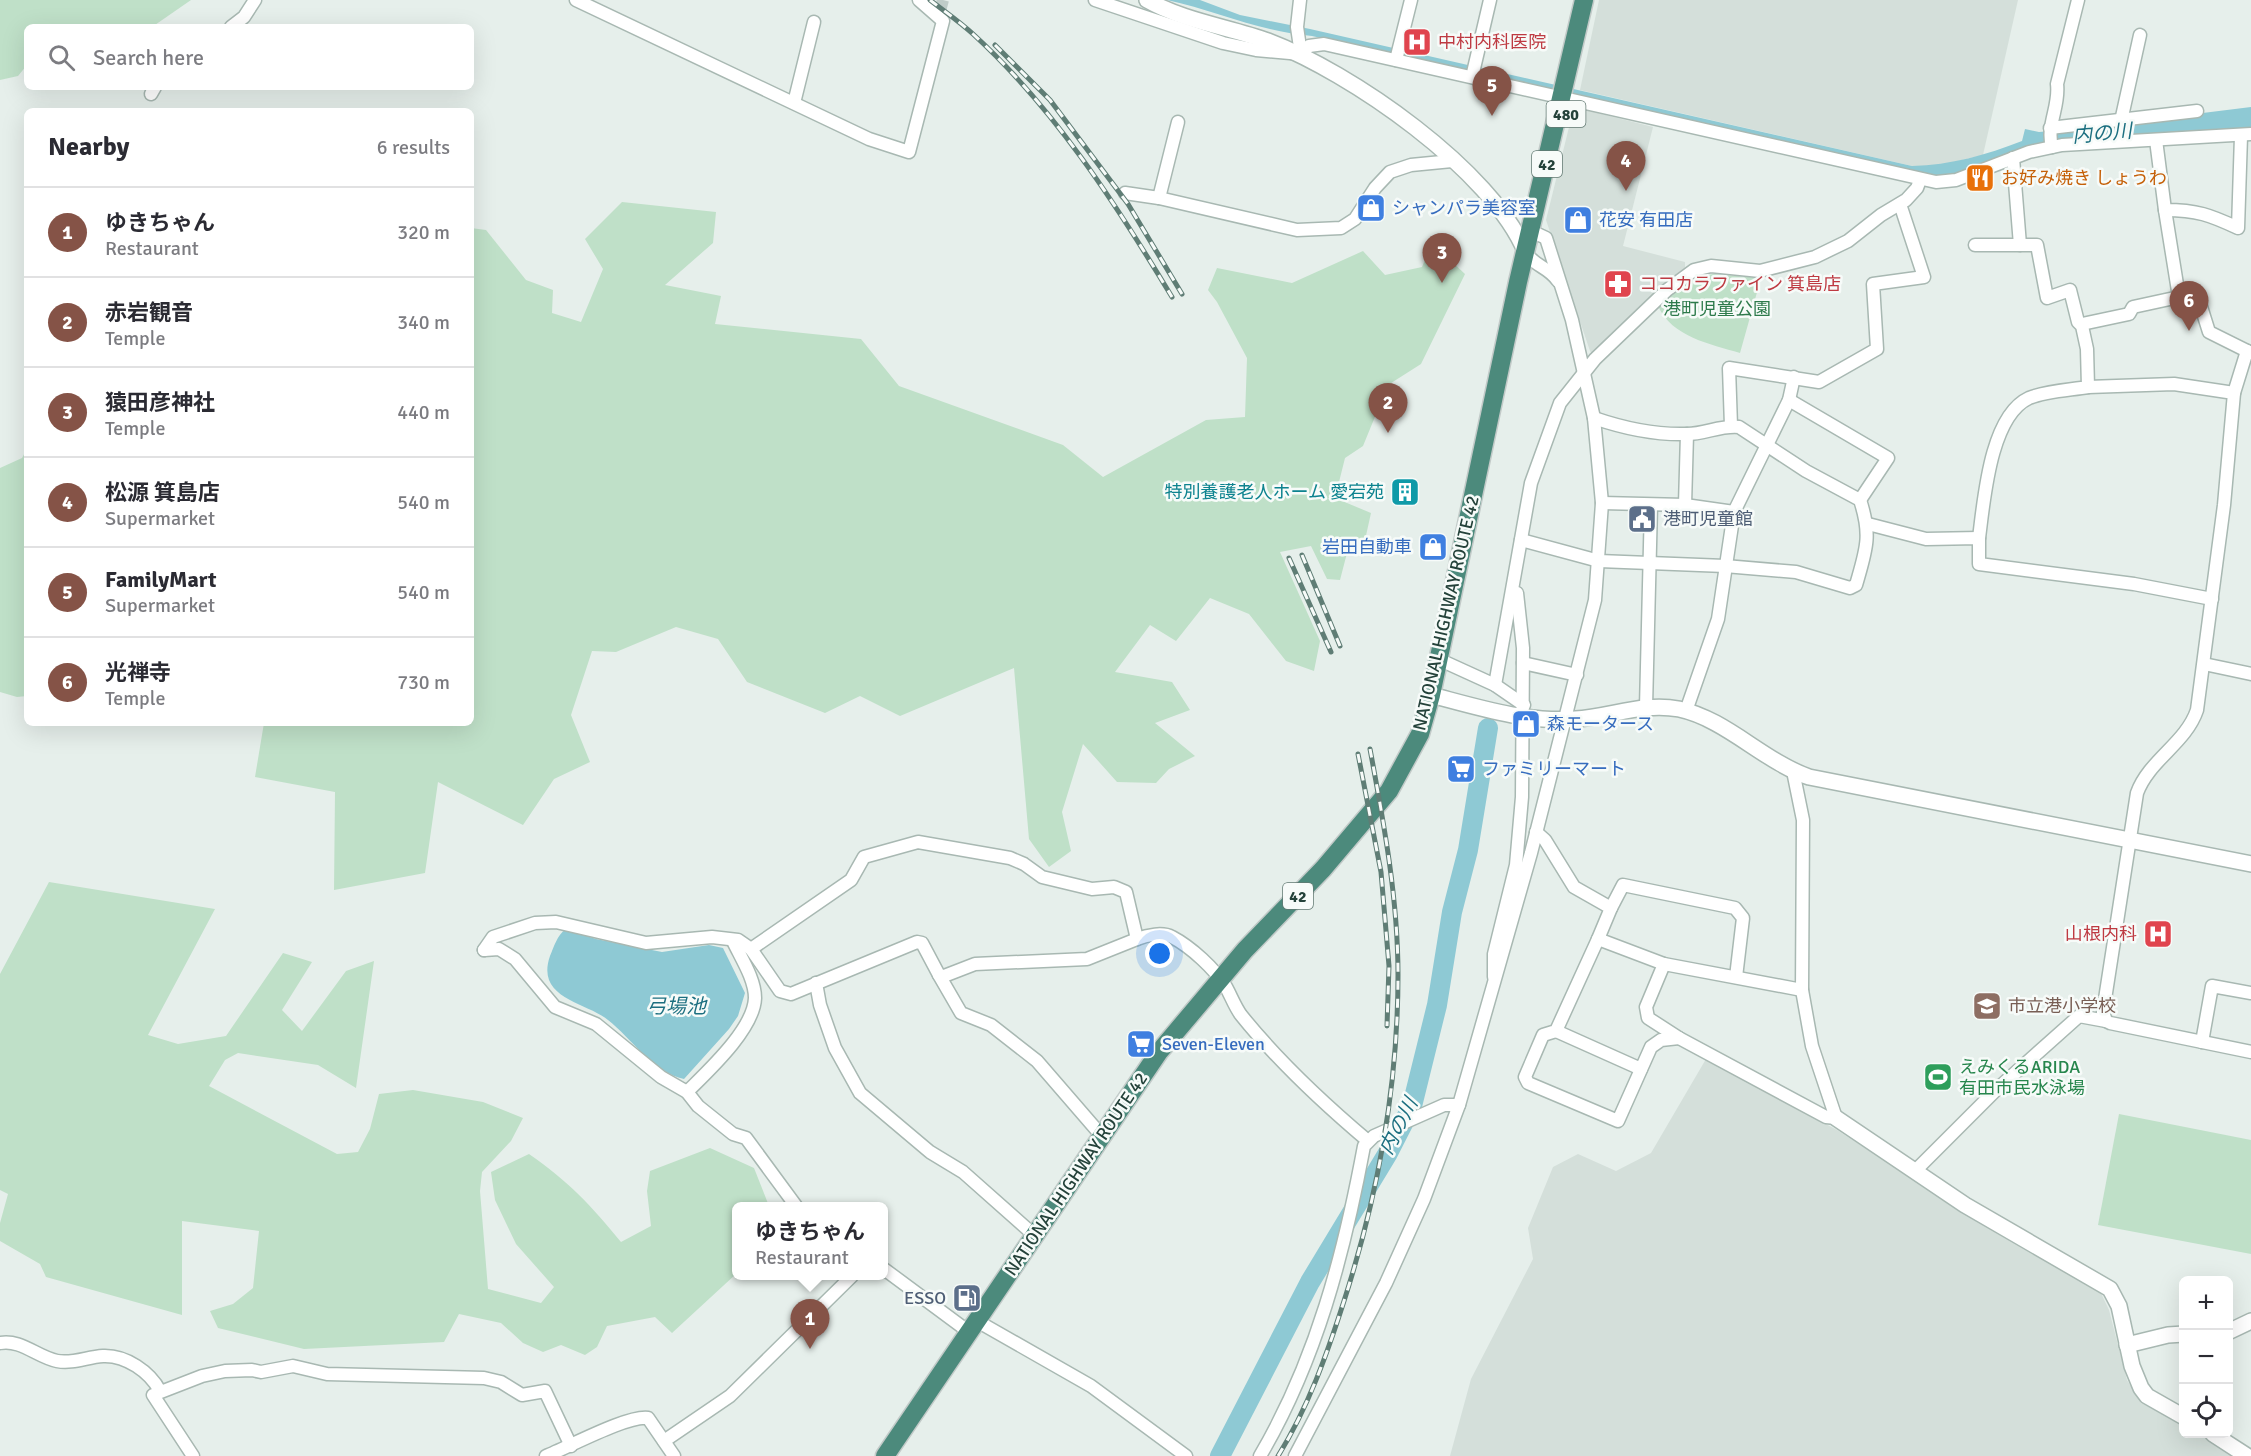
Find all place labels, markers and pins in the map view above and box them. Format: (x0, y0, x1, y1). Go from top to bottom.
hospital icon: 中村内科医院 (1401, 26, 1433, 58)
place label: 中村内科医院 (1438, 31, 1546, 53)
pin: 5 (1472, 66, 1512, 116)
pin: 4 (1606, 142, 1646, 191)
restaurant icon: お好み焼き しょうわ (1964, 162, 1996, 194)
place label: お好み焼き しょうわ (2001, 167, 2167, 189)
shop icon: シャンパラ美容室 (1355, 192, 1387, 224)
place label: シャンパラ美容室 (1392, 197, 1536, 219)
shop icon: 花安 有田店 (1562, 204, 1594, 236)
place label: 花安 有田店 (1599, 209, 1693, 231)
pin: 3 (1422, 234, 1462, 283)
pharmacy icon: ココカラファイン 箕島店 (1602, 268, 1634, 300)
place label: ココカラファイン 箕島店 (1639, 273, 1841, 295)
pin: 6 (2170, 282, 2208, 331)
pin: 2 (1368, 384, 1408, 433)
building icon: 特別養護老人ホーム 愛宕苑 (1389, 476, 1421, 508)
place label: 特別養護老人ホーム 愛宕苑 (1165, 481, 1384, 503)
public building icon: 港町児童館 (1626, 503, 1658, 535)
place label: 港町児童館 (1663, 508, 1753, 530)
shop icon: 岩田自動車 (1417, 531, 1449, 563)
place label: 岩田自動車 (1322, 536, 1412, 558)
shop icon: 森モータース (1510, 708, 1542, 740)
place label: 森モータース (1547, 713, 1654, 735)
supermarket icon: ファミリーマート (1445, 753, 1477, 785)
place label: ファミリーマート (1482, 758, 1626, 780)
hospital icon: 山根内科 (2142, 918, 2174, 950)
place label: 山根内科 (2065, 923, 2137, 945)
school or university icon: 市立港小学校 (1971, 990, 2003, 1022)
place label: 市立港小学校 (2008, 995, 2116, 1017)
supermarket icon: Seven-Eleven (1125, 1028, 1157, 1060)
place label: Seven-Eleven (1162, 1033, 1265, 1055)
place label: えみくるARIDA 有田市民水泳場 (1959, 1056, 2085, 1099)
sports icon: えみくるARIDA 有田市民水泳場 (1922, 1061, 1954, 1093)
fuel station icon: ESSO (951, 1282, 983, 1314)
place label: ESSO (904, 1287, 946, 1309)
pin: 1 (790, 1300, 830, 1349)

